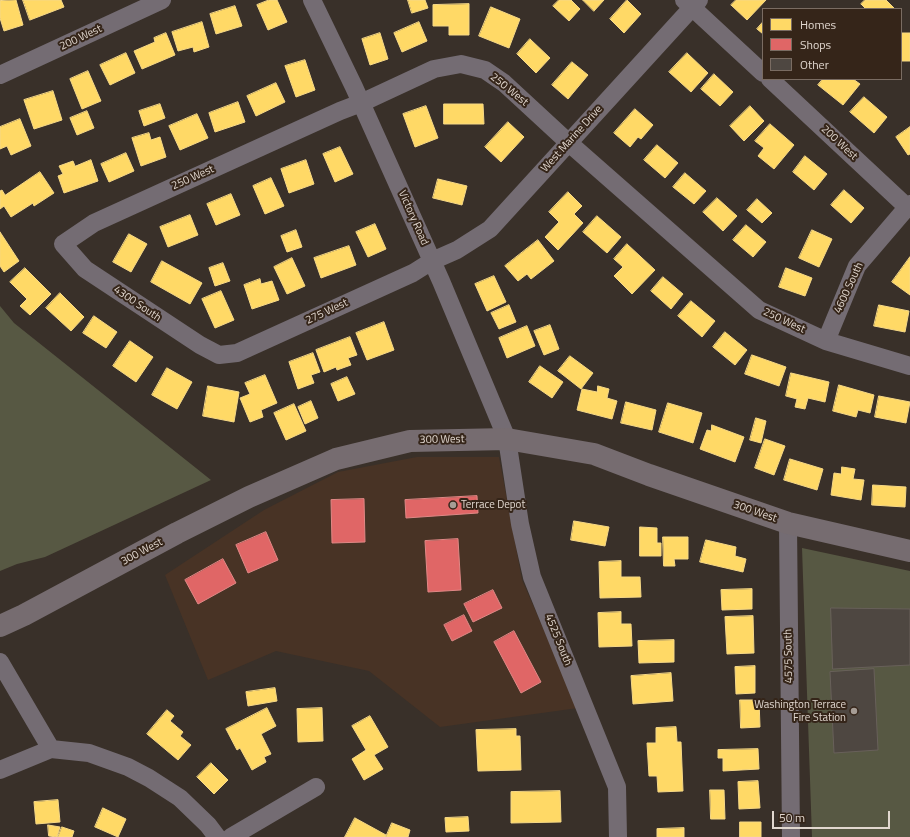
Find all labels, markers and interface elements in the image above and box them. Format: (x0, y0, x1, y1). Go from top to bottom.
legend (762, 8, 902, 80)
text: Homes (800, 15, 836, 34)
street label: 200 West (58, 23, 104, 53)
text: Shops (800, 35, 831, 54)
text: Other (800, 55, 829, 74)
street label: 250 West (487, 71, 531, 109)
street label: West Marine Drive (539, 103, 605, 175)
street label: 200 West (818, 123, 860, 163)
street label: 250 West (170, 163, 216, 193)
street label: Victory Road (395, 189, 431, 247)
street label: 4600 South (832, 261, 866, 315)
street label: 4300 South (111, 283, 163, 325)
street label: 275 West (304, 297, 350, 327)
street label: 250 West (761, 306, 807, 336)
street label: 300 West (419, 433, 465, 447)
place label: Terrace Depot (461, 498, 525, 512)
street label: 300 West (732, 498, 778, 526)
marker: Terrace Depot (448, 500, 458, 510)
street label: 300 West (119, 536, 165, 568)
street label: 4525 South (542, 612, 574, 668)
street label: 4575 South (782, 629, 796, 683)
place label: Washington Terrace Fire Station (754, 698, 846, 724)
marker: Washington Terrace Fire Station (849, 706, 859, 716)
scale bar (774, 803, 892, 829)
text: 50 m (779, 808, 805, 827)

